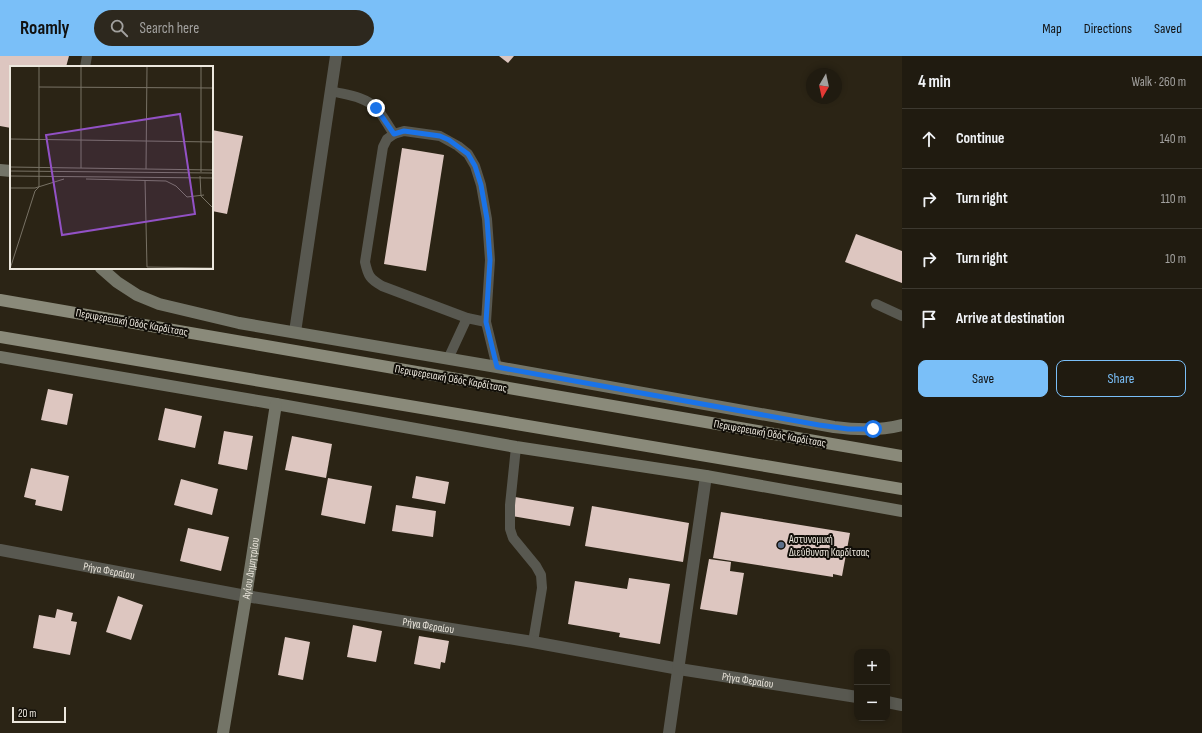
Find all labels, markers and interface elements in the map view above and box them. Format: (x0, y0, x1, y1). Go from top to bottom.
search box (94, 10, 374, 46)
text: Roamly (20, 17, 70, 40)
icon: search (108, 17, 130, 39)
text: Search here (140, 19, 199, 38)
text: Map (1042, 20, 1062, 37)
text: Directions (1084, 20, 1132, 37)
text: Saved (1154, 20, 1182, 37)
inset map (10, 66, 213, 269)
north arrow (806, 68, 842, 104)
text: 4 min (918, 72, 951, 92)
text: Walk · 260 m (1132, 74, 1186, 90)
route end (367, 99, 385, 117)
icon: ahead (918, 128, 940, 150)
text: Continue (956, 129, 1005, 148)
text: 140 m (1160, 131, 1186, 147)
icon: right (918, 188, 940, 210)
text: Turn right (956, 189, 1008, 208)
text: 110 m (1161, 191, 1186, 207)
icon: right (918, 248, 940, 270)
text: Turn right (956, 249, 1008, 268)
text: 10 m (1165, 251, 1186, 267)
street label: Περιφερειακή Οδός Καρδίτσας (75, 306, 189, 339)
icon: arrive (918, 308, 940, 330)
text: Arrive at destination (956, 309, 1065, 328)
button: Save (918, 360, 1048, 397)
button: Share (1056, 360, 1186, 397)
street label: Περιφερειακή Οδός Καρδίτσας (394, 362, 508, 395)
street label: Περιφερειακή Οδός Καρδίτσας (713, 417, 827, 450)
route start (864, 420, 882, 438)
place label: Αστυνομική Διεύθυνση Καρδίτσας (788, 533, 870, 559)
street label: Αγίου Δημητρίου (239, 536, 262, 601)
marker: Αστυνομική Διεύθυνση Καρδίτσας (776, 540, 786, 550)
street label: Ρήγα Φεραίου (82, 560, 136, 582)
street label: Ρήγα Φεραίου (402, 615, 455, 636)
map controls (854, 649, 890, 721)
button: + (854, 649, 890, 685)
street label: Ρήγα Φεραίου (721, 670, 775, 691)
button: − (854, 685, 890, 721)
scale bar (12, 705, 66, 724)
text: 20 m (18, 707, 36, 720)

